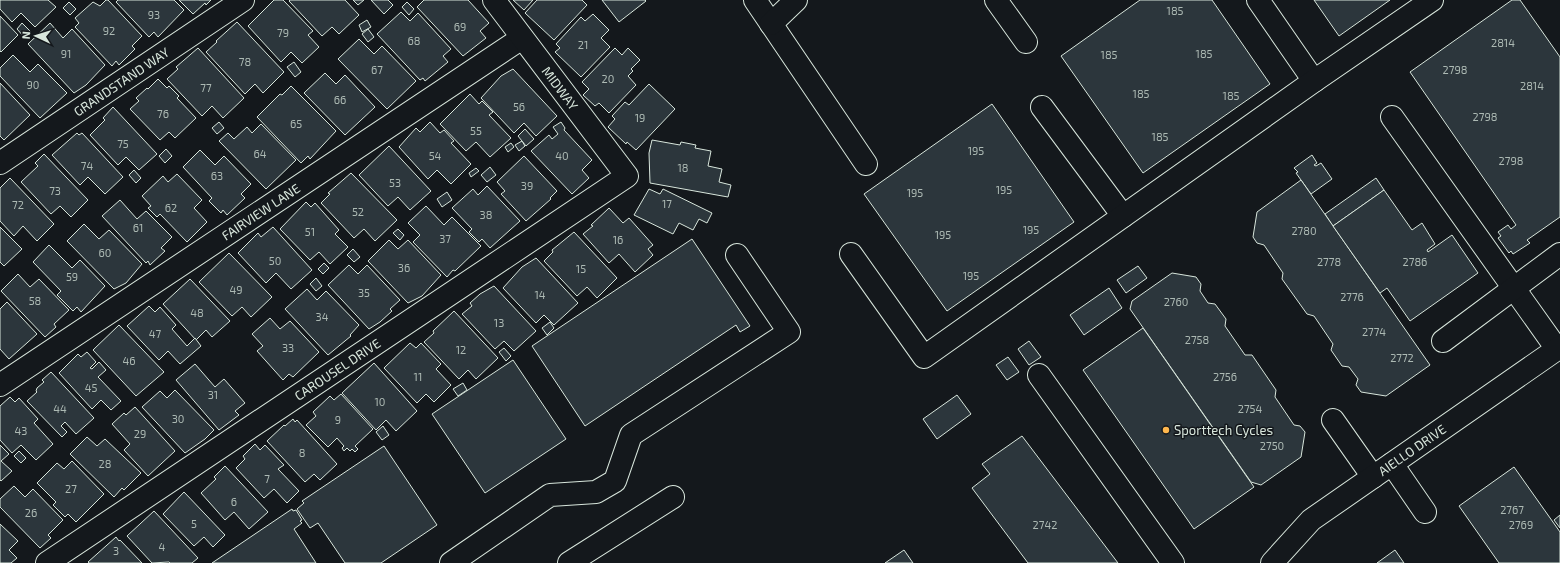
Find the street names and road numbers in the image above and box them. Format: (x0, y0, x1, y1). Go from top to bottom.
street label: GRANDSTAND WAY (70, 44, 173, 119)
street label: MIDWAY (538, 63, 582, 113)
street label: FAIRVIEW LANE (218, 180, 303, 243)
street label: CAROUSEL DRIVE (291, 335, 383, 404)
street label: AIELLO DRIVE (1375, 421, 1449, 479)

